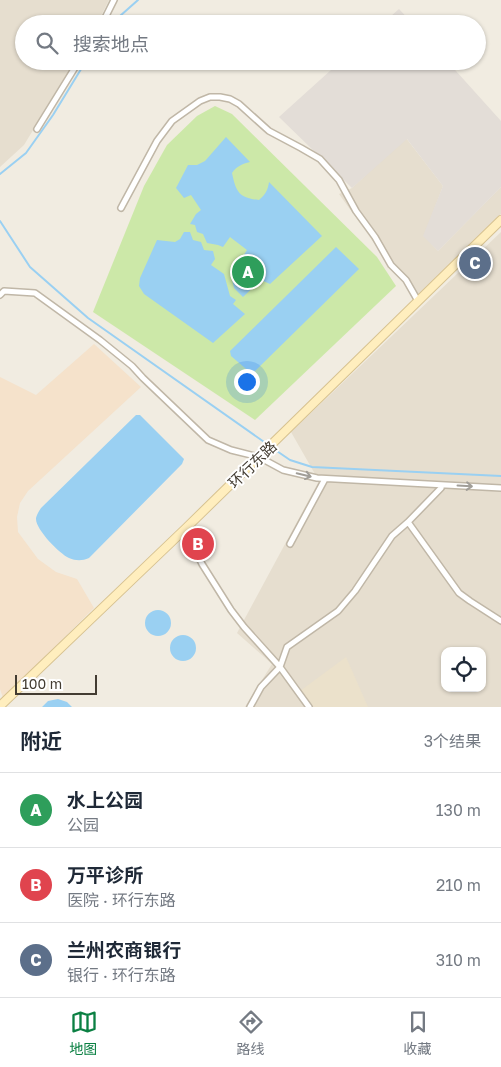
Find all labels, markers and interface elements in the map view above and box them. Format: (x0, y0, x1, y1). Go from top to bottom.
search box (15, 15, 486, 70)
icon: search (33, 29, 61, 57)
text: 搜索地点 (73, 32, 149, 55)
pin: C (459, 244, 491, 282)
pin: A (232, 253, 264, 291)
your location (234, 369, 260, 395)
street label: 环行东路 (224, 437, 280, 491)
one-way arrow (295, 471, 311, 480)
one-way arrow (457, 481, 473, 490)
pin: B (182, 525, 214, 563)
map controls (441, 647, 486, 692)
button: locate (441, 647, 486, 692)
scale bar (15, 672, 98, 695)
text: 100 m (22, 675, 62, 692)
text: 附近 (20, 728, 62, 754)
text: 3个结果 (424, 731, 481, 751)
text: 水上公园 (67, 788, 143, 811)
text: A (30, 800, 42, 820)
text: 130 m (436, 800, 481, 820)
text: 公园 (67, 815, 99, 835)
text: 万平诊所 (67, 863, 143, 886)
text: B (30, 875, 42, 895)
text: 210 m (436, 875, 481, 895)
text: 医院 · 环行东路 (67, 890, 176, 910)
text: 兰州农商银行 (67, 938, 181, 961)
text: C (30, 950, 42, 970)
text: 310 m (436, 950, 481, 970)
text: 银行 · 环行东路 (67, 965, 176, 985)
tab: 地图 (70, 1008, 98, 1058)
tab: 路线 (237, 1008, 265, 1058)
tab: 收藏 (404, 1008, 432, 1058)

